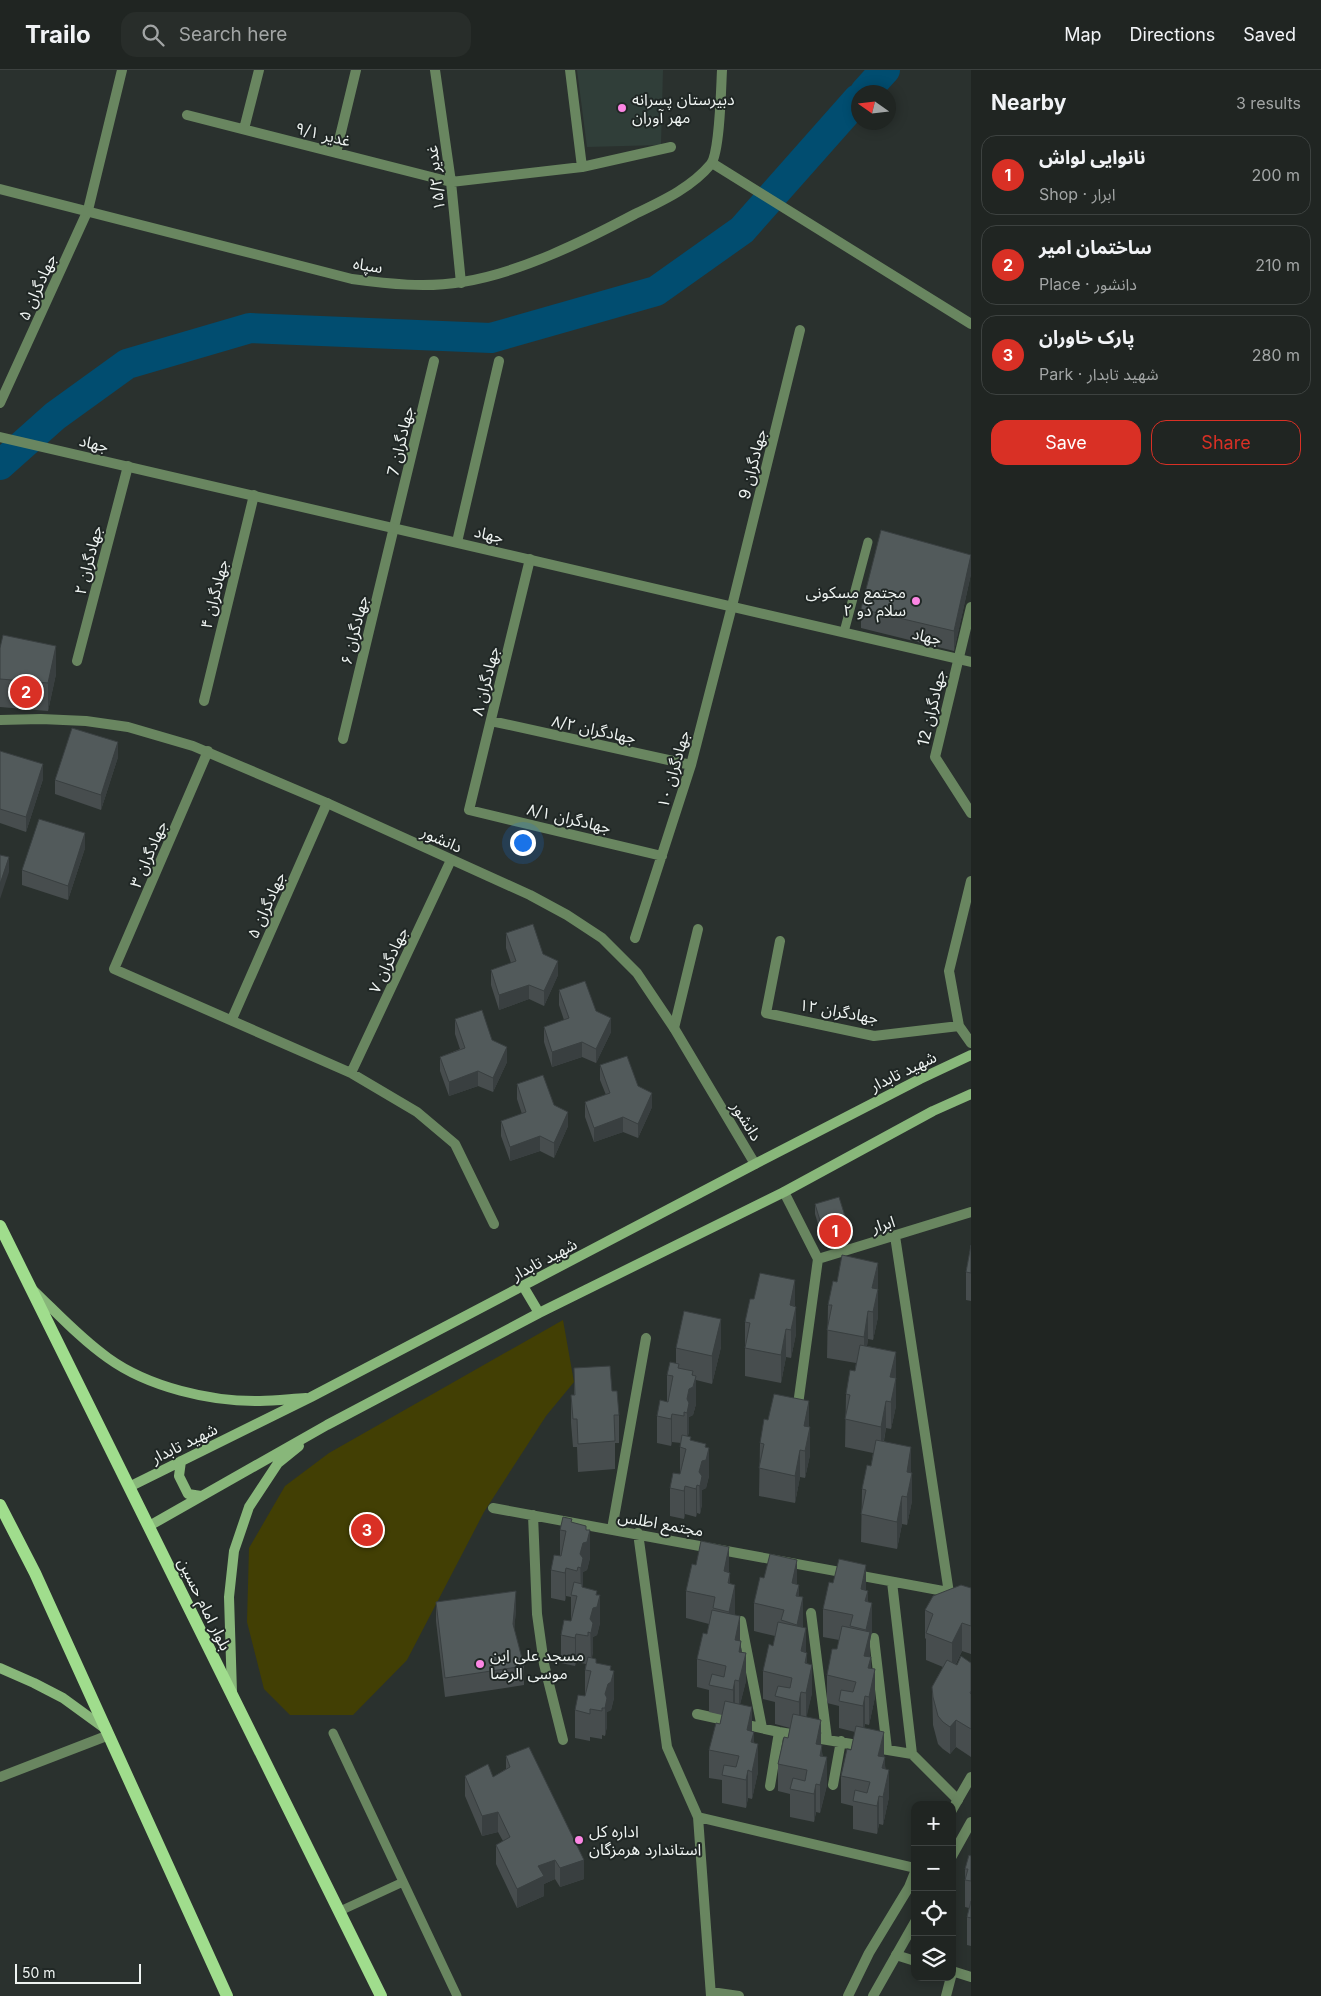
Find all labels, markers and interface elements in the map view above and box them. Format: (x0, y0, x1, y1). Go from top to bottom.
search box (121, 12, 471, 57)
text: Trailo (25, 20, 91, 49)
icon: search (139, 21, 167, 49)
text: Search here (179, 23, 287, 46)
text: Map (1064, 24, 1102, 45)
text: Directions (1130, 24, 1215, 45)
text: Saved (1243, 24, 1296, 45)
north arrow (851, 85, 896, 130)
place label: دبیرستان پسرانه مهر آوران (632, 89, 735, 127)
text: Nearby (991, 90, 1066, 115)
text: 3 results (1236, 93, 1301, 113)
marker: دبیرستان پسرانه مهر آوران (616, 102, 628, 114)
street label: غدیر ۹/۱ (293, 117, 353, 151)
street label: غدیر ۱۵/۲ (421, 144, 449, 212)
text: نانوایی لواش (1039, 146, 1146, 169)
text: 1 (1005, 165, 1011, 185)
text: 200 m (1252, 165, 1300, 185)
text: Shop · ابرار (1039, 184, 1115, 204)
text: ساختمان امیر (1039, 236, 1152, 259)
street label: جهادگران ۵ (13, 251, 61, 323)
street label: سپاه (352, 253, 384, 278)
text: 2 (1003, 255, 1013, 275)
text: 210 m (1255, 255, 1300, 275)
text: Place · دانشور (1039, 274, 1137, 294)
text: پارک خاوران (1039, 326, 1135, 349)
text: 3 (1003, 345, 1013, 365)
text: 280 m (1252, 345, 1300, 365)
text: Park · شهید تابدار (1039, 364, 1158, 384)
street label: جهادگران 7 (382, 404, 418, 478)
button: Save (991, 420, 1141, 465)
button: Share (1151, 420, 1301, 465)
street label: جهادگران 9 (734, 427, 770, 501)
street label: جهاد (77, 430, 111, 456)
street label: جهاد (472, 521, 506, 547)
street label: جهادگران ۲ (70, 523, 106, 597)
street label: جهادگران ۴ (196, 557, 232, 631)
place label: مجتمع مسکونی سلام دو ۲ (805, 582, 906, 623)
street label: جهادگران ۶ (336, 593, 372, 667)
marker: مجتمع مسکونی سلام دو ۲ (910, 595, 922, 607)
street label: جهاد (910, 623, 944, 649)
street label: جهادگران ۸ (467, 644, 503, 718)
street label: جهادگران 12 (912, 668, 950, 748)
pin: 2 (10, 673, 42, 711)
street label: جهادگران ۸/۲ (550, 710, 638, 748)
street label: جهادگران ۱۰ (652, 728, 694, 810)
street label: جهادگران ۸/۱ (525, 799, 613, 837)
street label: جهادگران ۳ (125, 818, 171, 890)
street label: دانشور (417, 821, 466, 857)
your location (510, 830, 536, 856)
street label: جهادگران ۵ (242, 869, 290, 941)
street label: جهادگران ۷ (364, 924, 412, 996)
street label: جهادگران ۱۲ (798, 994, 880, 1028)
street label: شهید تابدار (866, 1046, 940, 1096)
street label: دانشور (727, 1097, 767, 1144)
street label: ابرار (868, 1211, 897, 1237)
pin: 1 (819, 1212, 851, 1250)
street label: شهید تابدار (507, 1233, 580, 1285)
street label: شهید تابدار (147, 1418, 221, 1468)
street label: مجتمع اطلس (616, 1506, 705, 1543)
pin: 3 (351, 1511, 383, 1549)
street label: بلوار امام حسین (171, 1554, 236, 1655)
place label: مسجد علی ابن موسی الرضا (490, 1645, 584, 1683)
marker: مسجد علی ابن موسی الرضا (474, 1658, 486, 1670)
map controls (911, 1801, 956, 1981)
button: + (911, 1801, 956, 1846)
place label: اداره کل استاندارد هرمزگان (589, 1821, 701, 1859)
marker: اداره کل استاندارد هرمزگان (573, 1834, 585, 1846)
button: − (911, 1846, 956, 1891)
button: locate (911, 1891, 956, 1936)
button: layers (911, 1936, 956, 1981)
scale bar (15, 1961, 141, 1984)
text: 50 m (22, 1964, 56, 1981)

